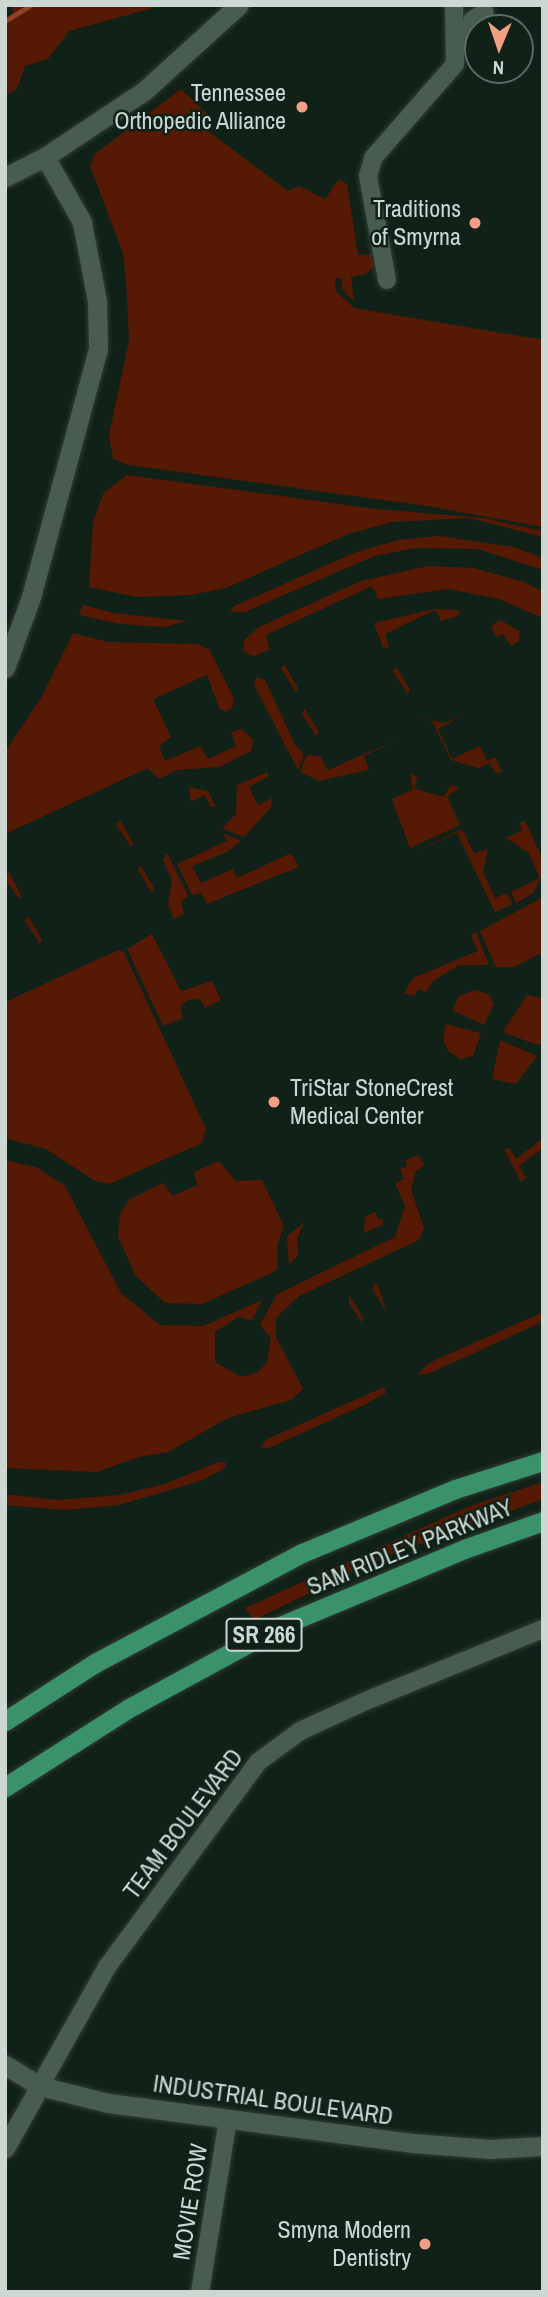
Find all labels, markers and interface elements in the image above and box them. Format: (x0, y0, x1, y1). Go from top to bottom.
north arrow (464, 14, 534, 84)
text: N (492, 55, 504, 81)
place label: Tennessee Orthopedic Alliance (113, 79, 286, 135)
marker: Tennessee Orthopedic Alliance (292, 97, 312, 117)
place label: Traditions of Smyrna (371, 195, 461, 251)
marker: Traditions of Smyrna (467, 215, 483, 231)
place label: TriStar StoneCrest Medical Center (290, 1074, 453, 1130)
marker: TriStar StoneCrest Medical Center (264, 1092, 284, 1112)
street label: SAM RIDLEY PARKWAY (303, 1493, 517, 1601)
road number: SR 266 (226, 1616, 302, 1654)
street label: TEAM BOULEVARD (117, 1743, 249, 1905)
street label: INDUSTRIAL BOULEVARD (151, 2069, 395, 2131)
street label: MOVIE ROW (167, 2142, 213, 2262)
place label: Smyna Modern Dentistry (278, 2216, 411, 2272)
marker: Smyna Modern Dentistry (417, 2236, 433, 2252)

